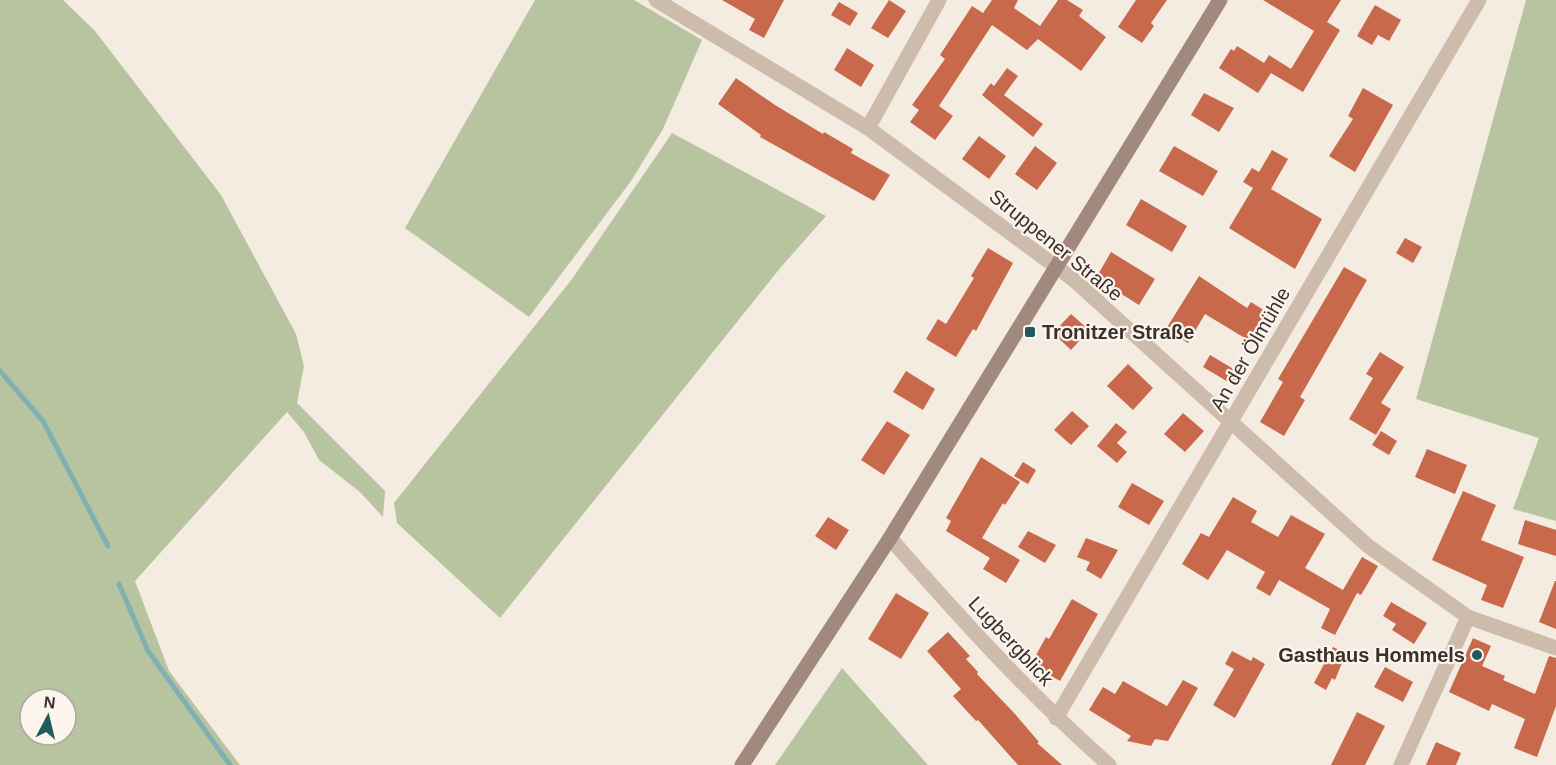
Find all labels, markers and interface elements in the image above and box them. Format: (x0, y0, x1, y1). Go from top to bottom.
street label: Struppener Straße (985, 185, 1127, 305)
street label: An der Ölmühle (1206, 283, 1294, 415)
place label: Tronitzer Straße (1042, 321, 1194, 343)
marker: Tronitzer Straße (1023, 325, 1037, 339)
street label: Lugbergblick (964, 592, 1058, 691)
place label: Gasthaus Hommels (1278, 644, 1465, 666)
marker: Gasthaus Hommels (1470, 648, 1484, 662)
north arrow (18, 687, 78, 747)
text: N (43, 693, 57, 712)

